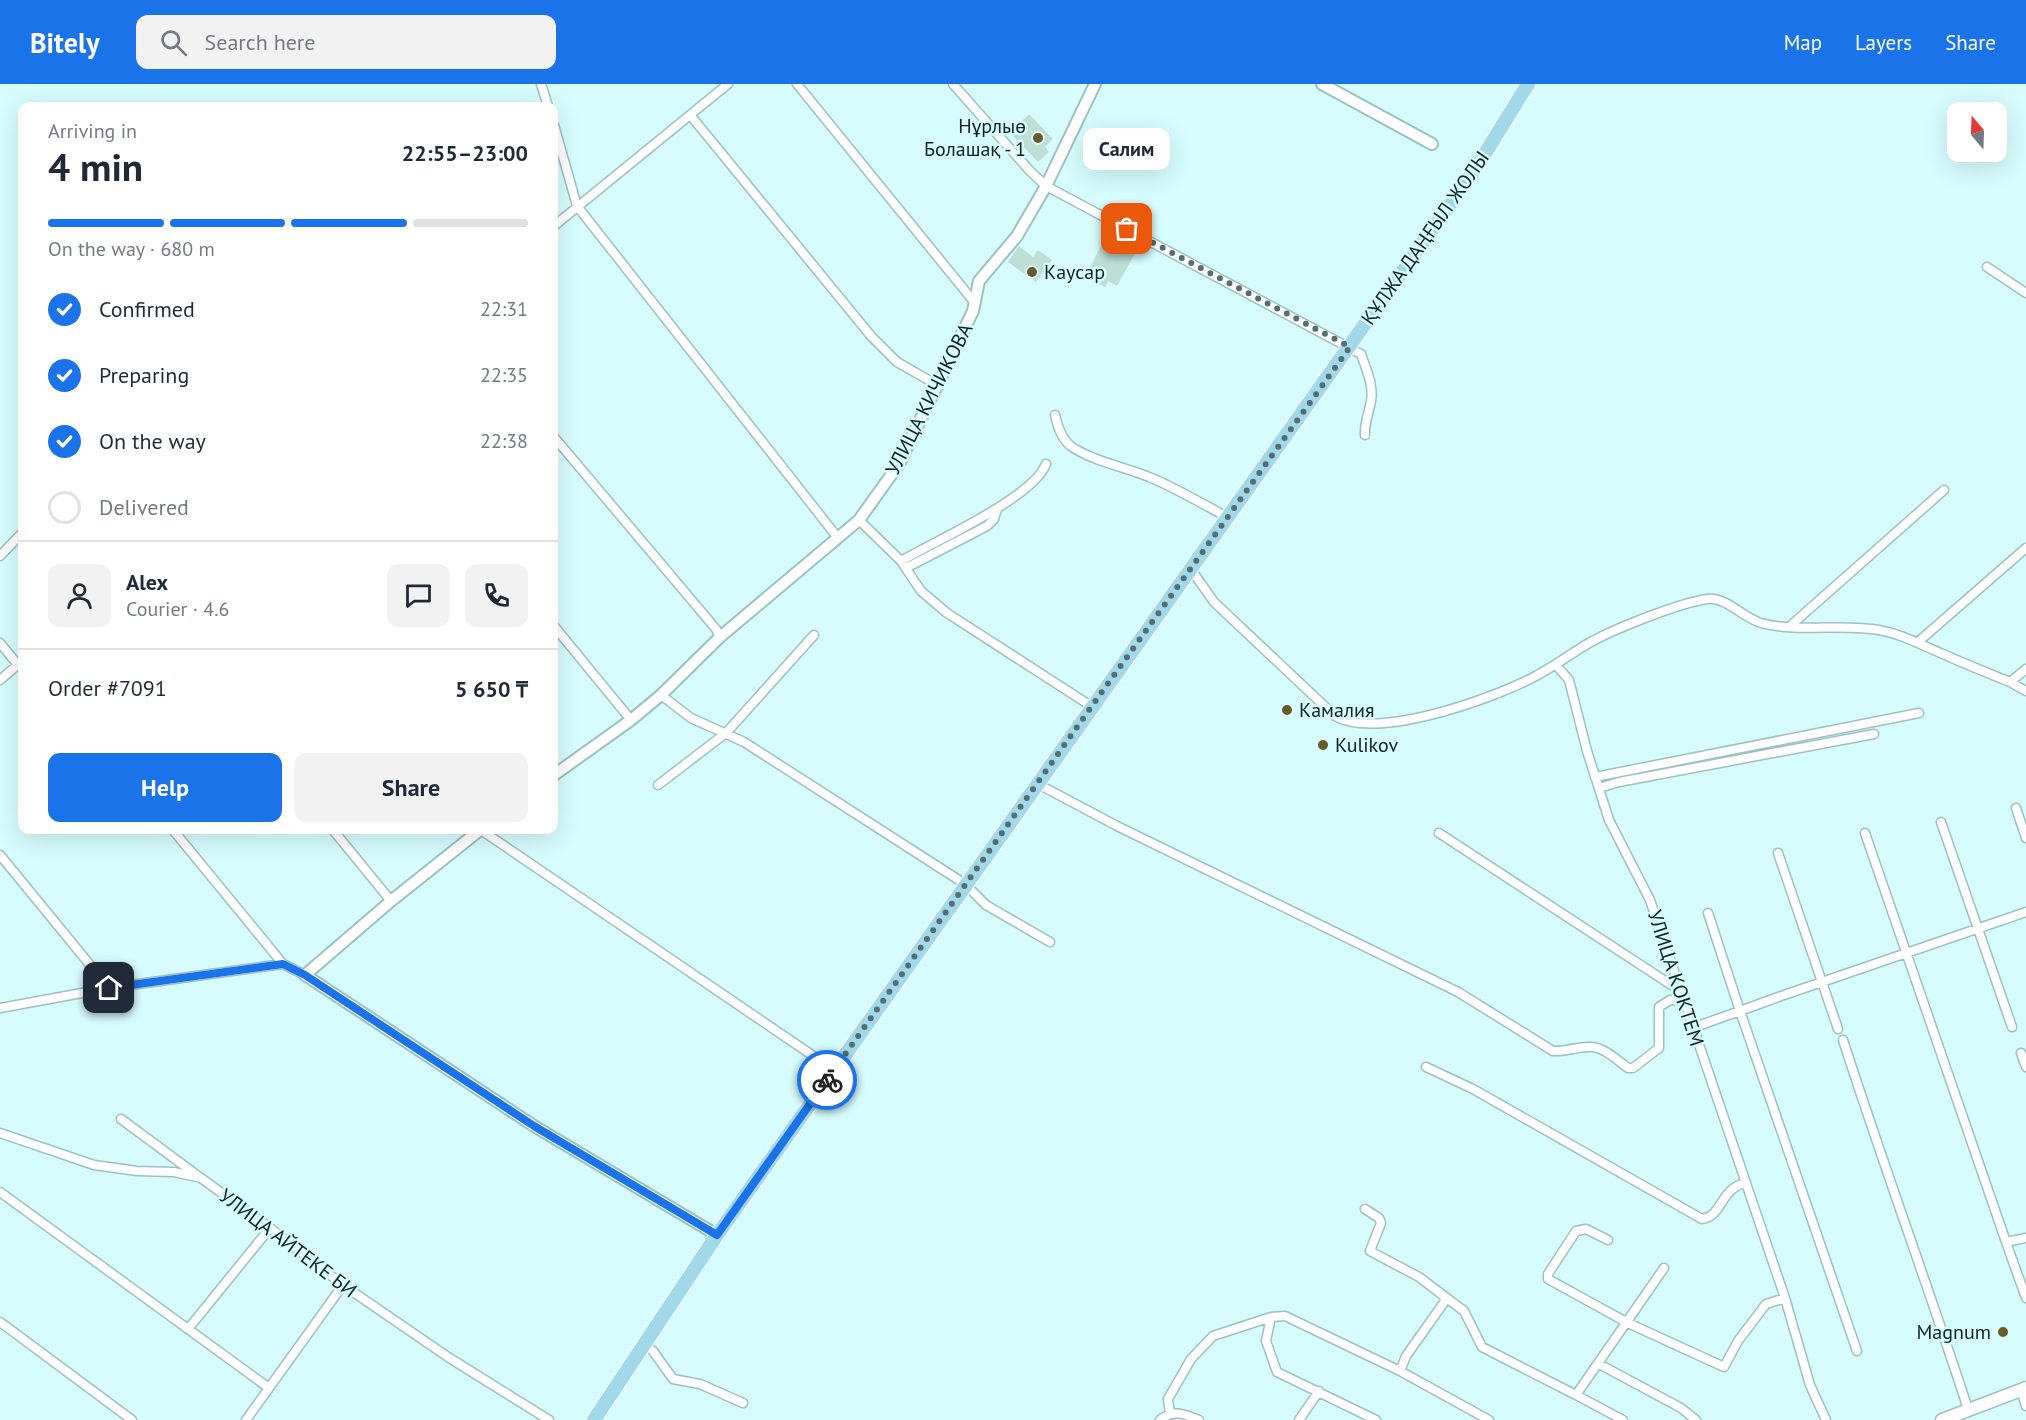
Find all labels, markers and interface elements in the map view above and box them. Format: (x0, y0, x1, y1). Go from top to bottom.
search box (136, 15, 556, 69)
text: Bitely (30, 24, 100, 61)
icon: search (157, 26, 190, 59)
text: Search here (205, 28, 316, 56)
text: Map (1784, 29, 1822, 56)
text: Layers (1855, 29, 1912, 56)
text: Share (1945, 29, 1996, 56)
north arrow (1947, 102, 2007, 162)
map controls (1947, 102, 2007, 162)
place label: Нұрлыө Болашақ - 1 (924, 113, 1026, 162)
text: Arriving in (48, 118, 137, 144)
callout: Салим (1084, 127, 1170, 169)
marker: Нұрлыө Болашақ - 1 (1031, 131, 1045, 145)
text: Салим (1099, 136, 1154, 162)
text: 22:55–23:00 (402, 139, 528, 167)
text: 4 min (48, 141, 143, 192)
street label: ҚҰЛЖА ДАҢҒЫЛ ЖОЛЫ (1355, 146, 1495, 330)
pin (1101, 203, 1152, 254)
icon: bag (1110, 212, 1143, 245)
text: On the way · 680 m (48, 236, 215, 262)
place label: Каусар (1044, 259, 1105, 285)
marker: Каусар (1025, 265, 1039, 279)
icon: check (48, 293, 81, 326)
text: Confirmed (99, 295, 195, 323)
text: 22:31 (480, 296, 528, 322)
street label: УЛИЦА КИЧИКОВА (880, 318, 979, 479)
icon: check (48, 359, 81, 392)
text: Preparing (99, 361, 189, 389)
text: 22:35 (480, 362, 528, 388)
icon: check (48, 425, 81, 458)
text: On the way (99, 427, 206, 455)
text: 22:38 (480, 428, 528, 454)
text: Delivered (99, 493, 189, 521)
button: person (48, 564, 111, 627)
button: chat (387, 564, 450, 627)
button: phone (465, 564, 528, 627)
text: Alex (126, 568, 168, 596)
text: Courier · 4.6 (126, 596, 229, 622)
text: Order #7091 (48, 674, 167, 702)
text: 5 650 ₸ (455, 675, 528, 703)
place label: Камалия (1299, 697, 1374, 723)
marker: Камалия (1280, 703, 1294, 717)
place label: Kulikov (1335, 732, 1398, 758)
marker: Kulikov (1316, 738, 1330, 752)
button: Help (48, 753, 282, 822)
button: Share (294, 753, 528, 822)
street label: УЛИЦА КОКТЕМ (1642, 907, 1710, 1049)
pin (83, 962, 134, 1013)
icon: home (92, 971, 125, 1004)
courier (797, 1050, 857, 1110)
icon: bike (811, 1064, 844, 1097)
street label: УЛИЦА АЙТЕКЕ БИ (214, 1183, 362, 1303)
place label: Magnum (1917, 1319, 1991, 1345)
marker: Magnum (1996, 1325, 2010, 1339)

